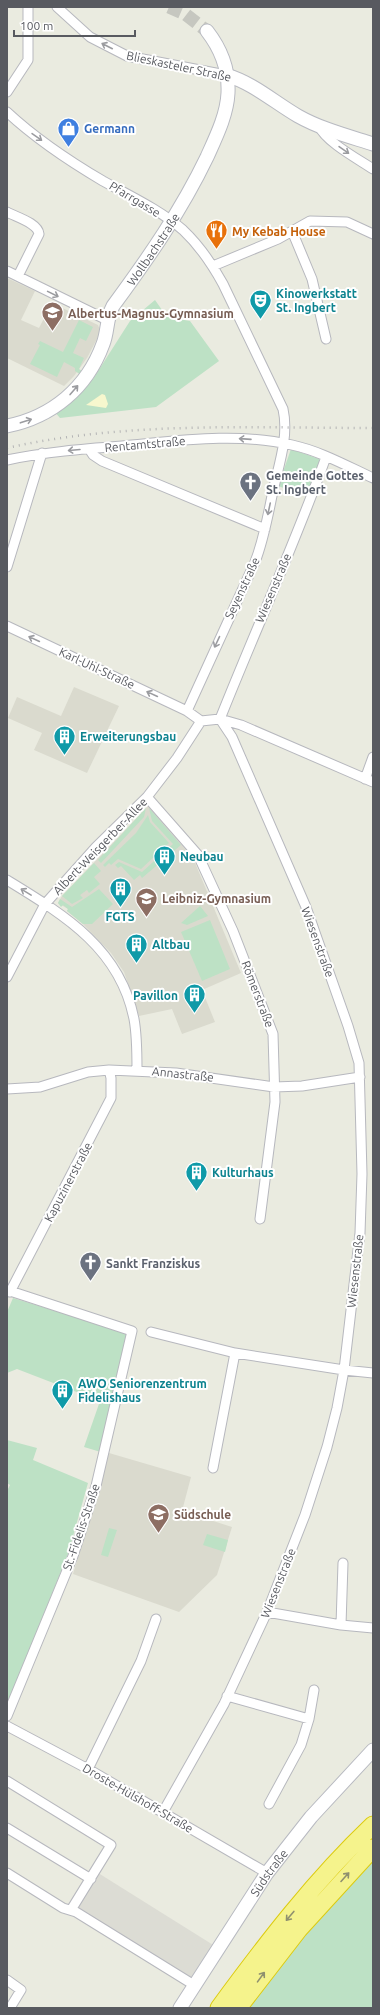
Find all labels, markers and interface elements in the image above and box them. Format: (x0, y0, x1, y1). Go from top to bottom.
scale bar (14, 12, 135, 38)
text: 100 m (20, 19, 53, 32)
one-way arrow (101, 42, 113, 50)
street label: Blieskasteler Straße (125, 49, 233, 83)
shop icon: Germann (56, 115, 82, 148)
place label: Germann (84, 122, 135, 135)
one-way arrow (31, 133, 42, 141)
one-way arrow (339, 145, 350, 154)
street label: Pfarrgasse (107, 179, 163, 219)
street label: Wollbachstraße (124, 210, 182, 288)
restaurant icon: My Kebab House (203, 218, 229, 251)
place label: My Kebab House (232, 225, 326, 238)
theatre icon: Kinowerkstatt St. Ingbert (247, 287, 273, 320)
place label: Kinowerkstatt St. Ingbert (276, 287, 357, 314)
one-way arrow (47, 290, 59, 298)
school or university icon: Albertus-Magnus-Gymnasium (40, 300, 66, 333)
place label: Albertus-Magnus-Gymnasium (68, 307, 234, 320)
one-way arrow (70, 385, 79, 395)
one-way arrow (19, 417, 32, 424)
street label: Rentamtstraße (104, 434, 186, 454)
one-way arrow (239, 435, 252, 442)
one-way arrow (68, 447, 81, 454)
church icon: Gemeinde Gottes St. Ingbert (237, 469, 263, 502)
place label: Gemeinde Gottes St. Ingbert (266, 469, 364, 496)
one-way arrow (265, 502, 273, 515)
street label: Wiesenstraße (253, 551, 293, 625)
street label: Seyenstraße (222, 555, 262, 621)
one-way arrow (29, 635, 41, 642)
one-way arrow (213, 636, 220, 648)
street label: Karl-Uhl-Straße (57, 645, 137, 691)
one-way arrow (146, 690, 158, 697)
building icon: Erweiterungsbau (52, 723, 78, 756)
place label: Erweiterungsbau (80, 730, 176, 743)
street label: Albert-Weisgerber-Allee (50, 795, 150, 897)
building icon: Neubau (151, 843, 177, 876)
place label: Neubau (180, 850, 224, 863)
building icon: FGTS (107, 876, 133, 909)
school or university icon: Leibniz-Gymnasium (134, 885, 160, 918)
one-way arrow (21, 888, 32, 896)
place label: Leibniz-Gymnasium (162, 892, 271, 905)
street label: Wiesenstraße (299, 905, 337, 979)
place label: FGTS (106, 910, 135, 923)
building icon: Altbau (123, 931, 149, 964)
place label: Altbau (152, 938, 190, 951)
street label: Römerstraße (239, 959, 277, 1029)
building icon: Pavillon (181, 982, 207, 1015)
place label: Pavillon (133, 989, 178, 1002)
street label: Annastraße (151, 1064, 215, 1084)
street label: Kapuzinerstraße (42, 1140, 94, 1224)
building icon: Kulturhaus (184, 1159, 210, 1192)
place label: Kulturhaus (212, 1166, 274, 1179)
street label: Wiesenstraße (345, 1233, 365, 1309)
church icon: Sankt Franziskus (77, 1250, 103, 1283)
place label: Sankt Franziskus (106, 1257, 201, 1270)
building icon: AWO Seniorenzentrum Fidelishaus (50, 1377, 76, 1410)
place label: AWO Seniorenzentrum Fidelishaus (78, 1377, 207, 1404)
street label: St.-Fidelis-Straße (60, 1482, 102, 1572)
school or university icon: Südschule (145, 1501, 171, 1534)
place label: Südschule (174, 1508, 231, 1521)
street label: Wiesenstraße (258, 1546, 298, 1620)
street label: Droste-Hülshoff-Straße (80, 1761, 196, 1835)
street label: Südstraße (247, 1846, 290, 1898)
one-way arrow (340, 1872, 349, 1882)
one-way arrow (286, 1910, 295, 1921)
one-way arrow (257, 1971, 265, 1982)

